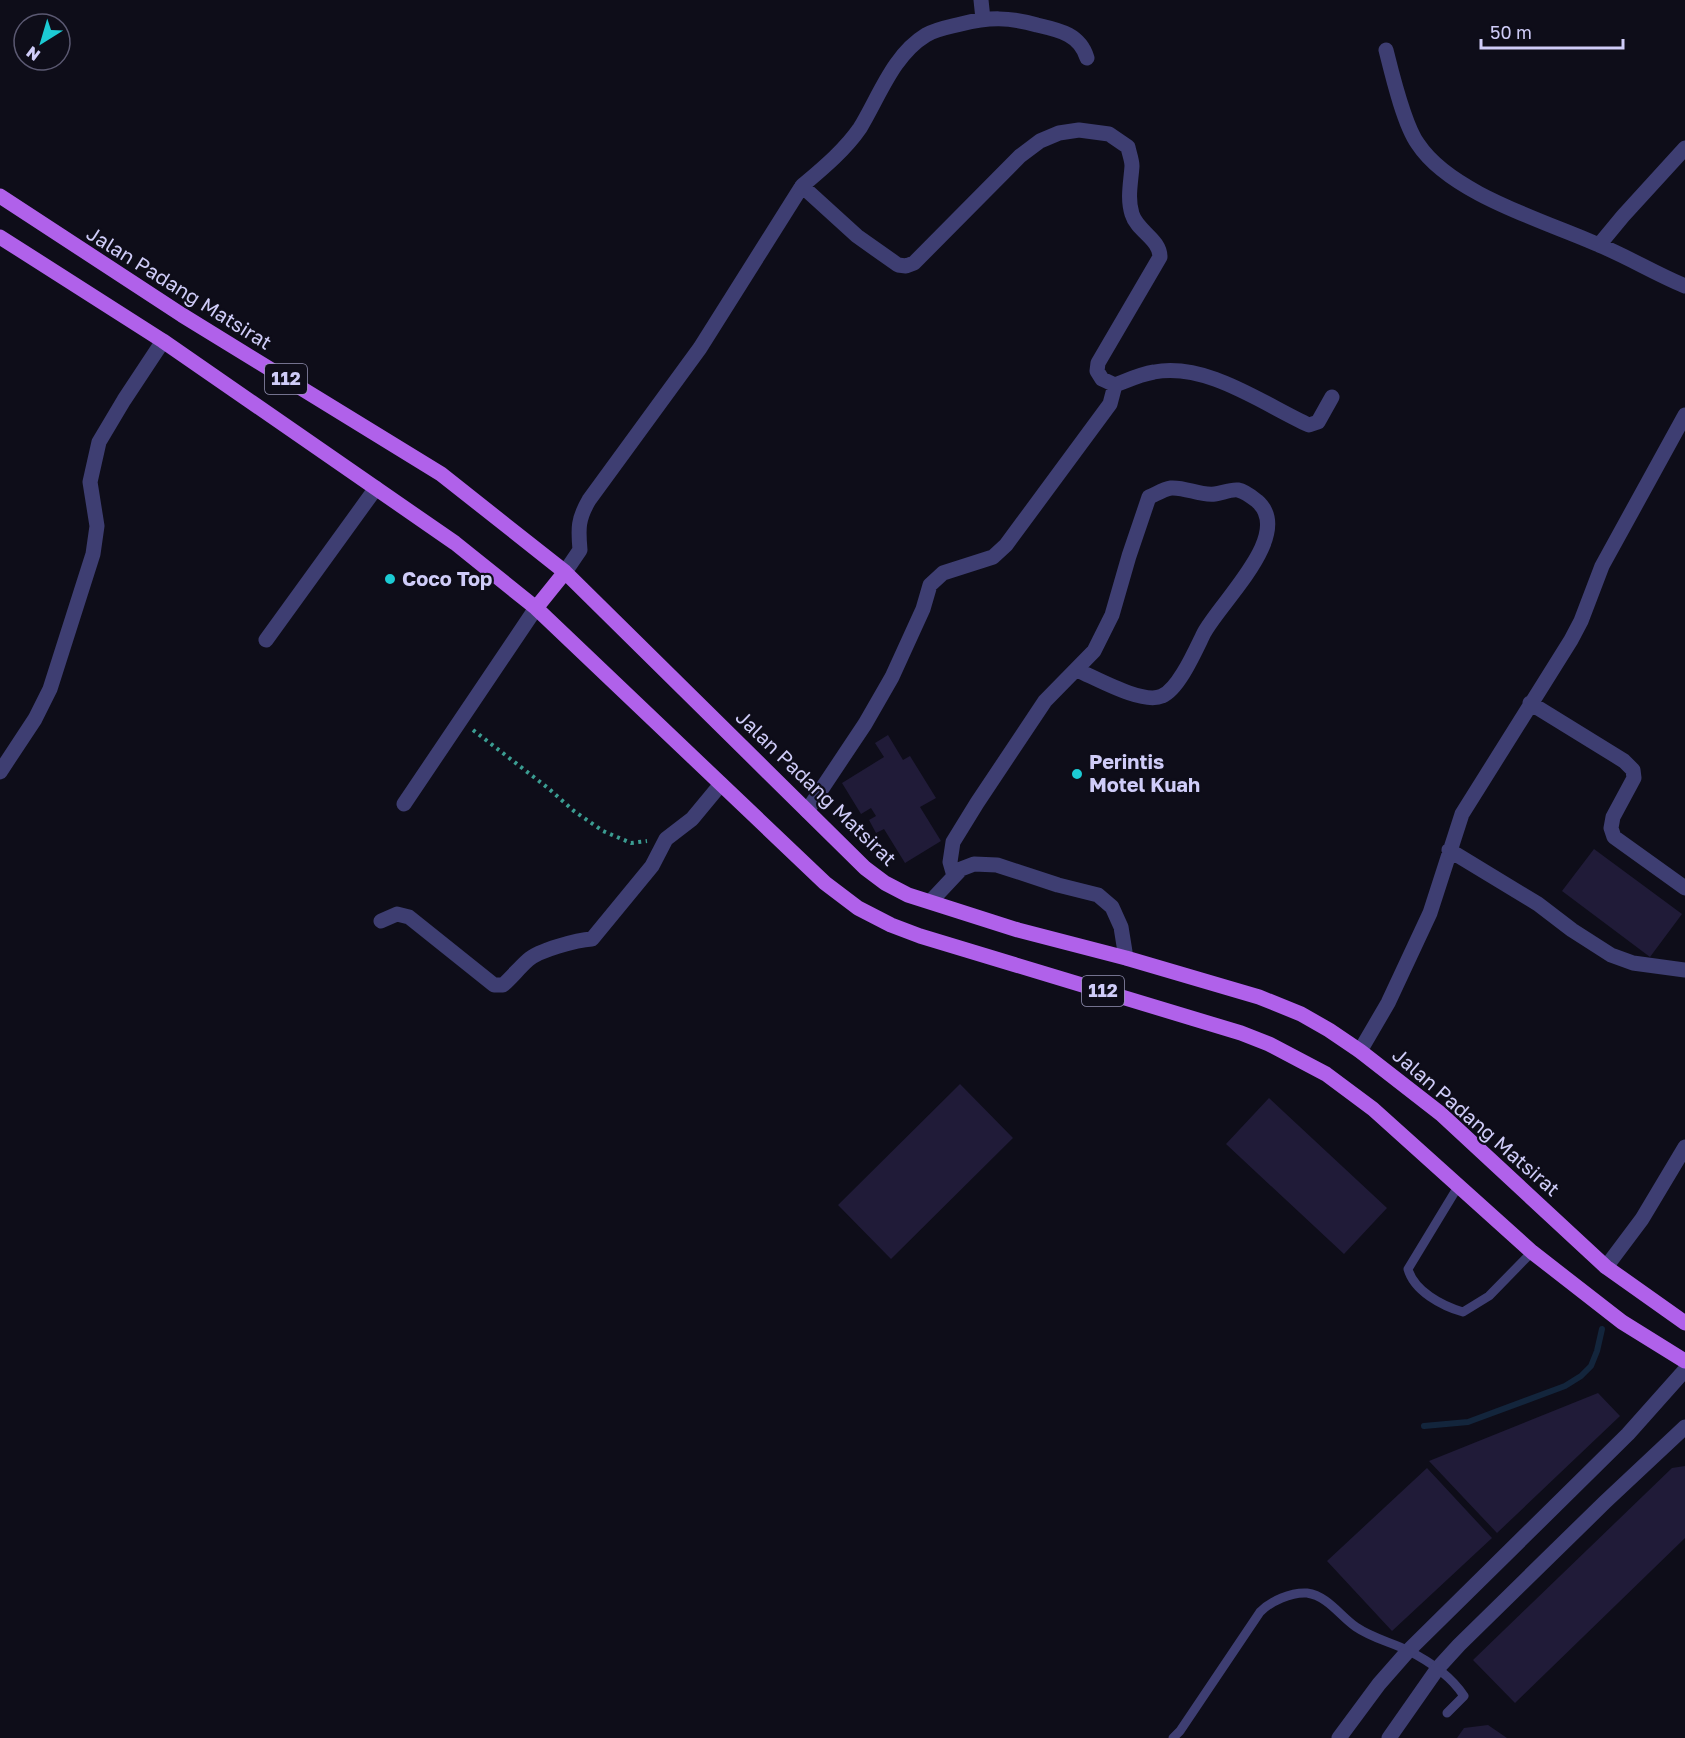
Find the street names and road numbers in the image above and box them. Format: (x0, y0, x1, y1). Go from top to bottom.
street label: Jalan Padang Matsirat (83, 220, 277, 354)
road number: 112 (265, 364, 307, 394)
street label: Jalan Padang Matsirat (731, 704, 902, 870)
road number: 112 (1082, 976, 1124, 1006)
street label: Jalan Padang Matsirat (1388, 1042, 1565, 1200)

